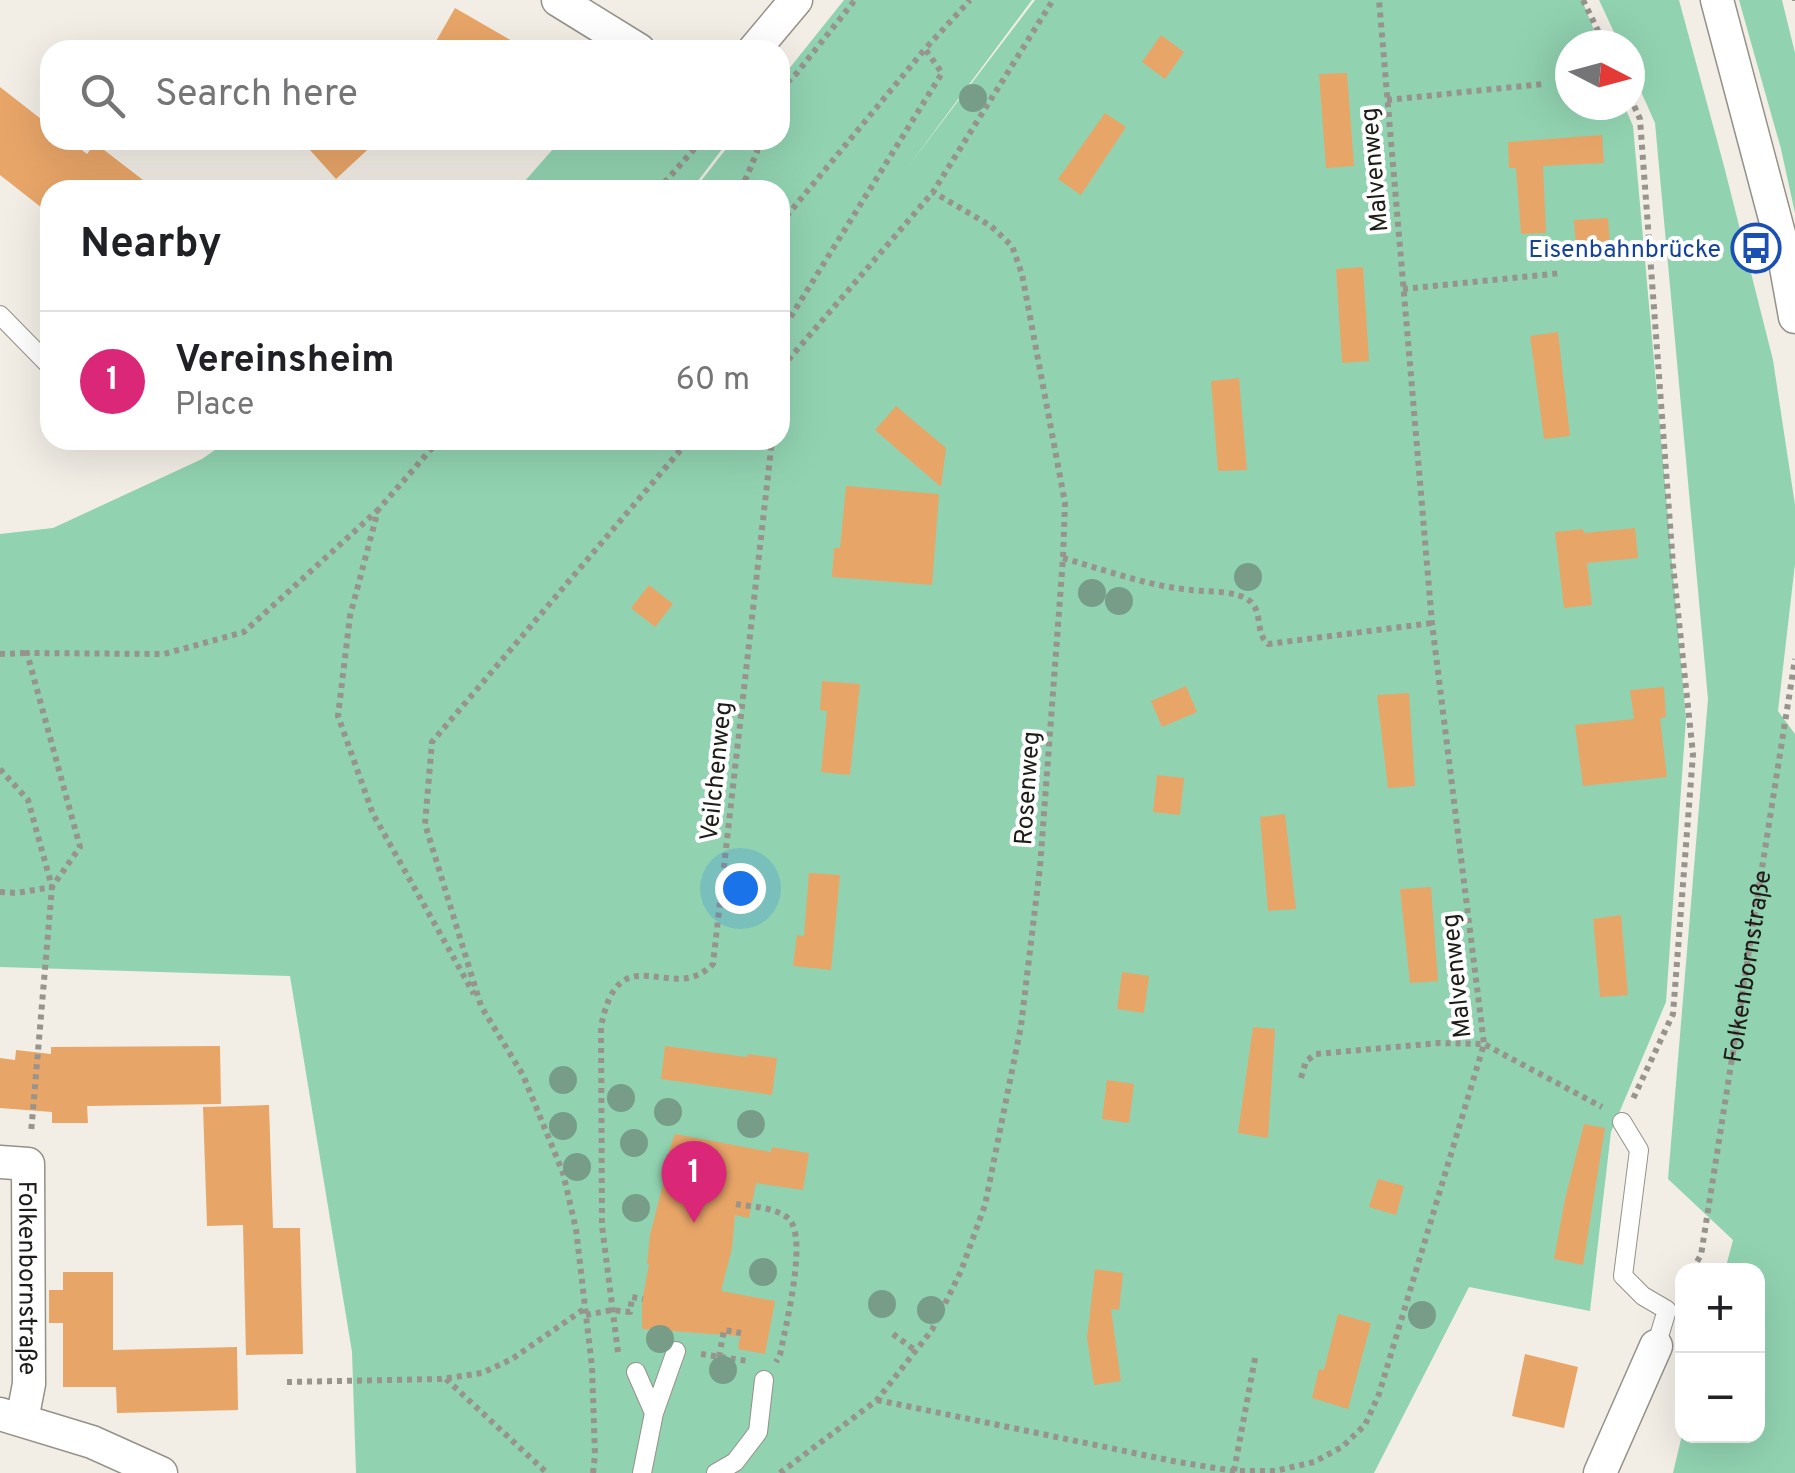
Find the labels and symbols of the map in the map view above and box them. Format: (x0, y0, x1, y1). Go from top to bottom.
north arrow (1555, 30, 1645, 120)
street label: Malvenweg (1355, 106, 1397, 233)
bus stop icon: Eisenbahnbrücke (1730, 222, 1782, 274)
place label: Eisenbahnbrücke (1528, 235, 1721, 267)
street label: Veilchenweg (695, 700, 741, 843)
street label: Rosenweg (1009, 730, 1049, 846)
your location (715, 863, 766, 914)
street label: Folkenbornstraße (1719, 868, 1780, 1065)
street label: Malvenweg (1436, 912, 1480, 1039)
pin: 1 (662, 1140, 726, 1223)
street label: Folkenbornstraße (9, 1181, 42, 1375)

